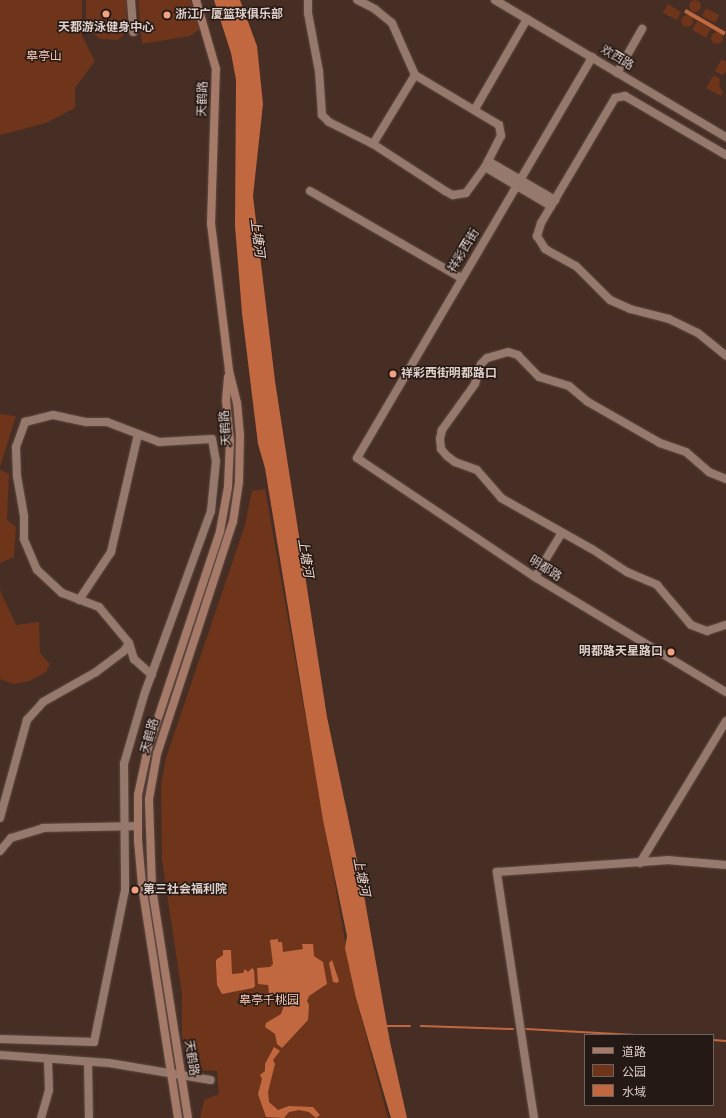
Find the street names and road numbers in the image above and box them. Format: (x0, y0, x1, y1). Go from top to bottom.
street label: 欢西路 (598, 43, 636, 73)
street label: 天鹤路 (195, 81, 211, 117)
street label: 祥彩西街 (445, 227, 483, 275)
street label: 天鹤路 (218, 410, 234, 446)
street label: 明都路 (526, 553, 564, 585)
street label: 天鹤路 (138, 717, 162, 755)
street label: 天鹤路 (181, 1039, 201, 1077)

